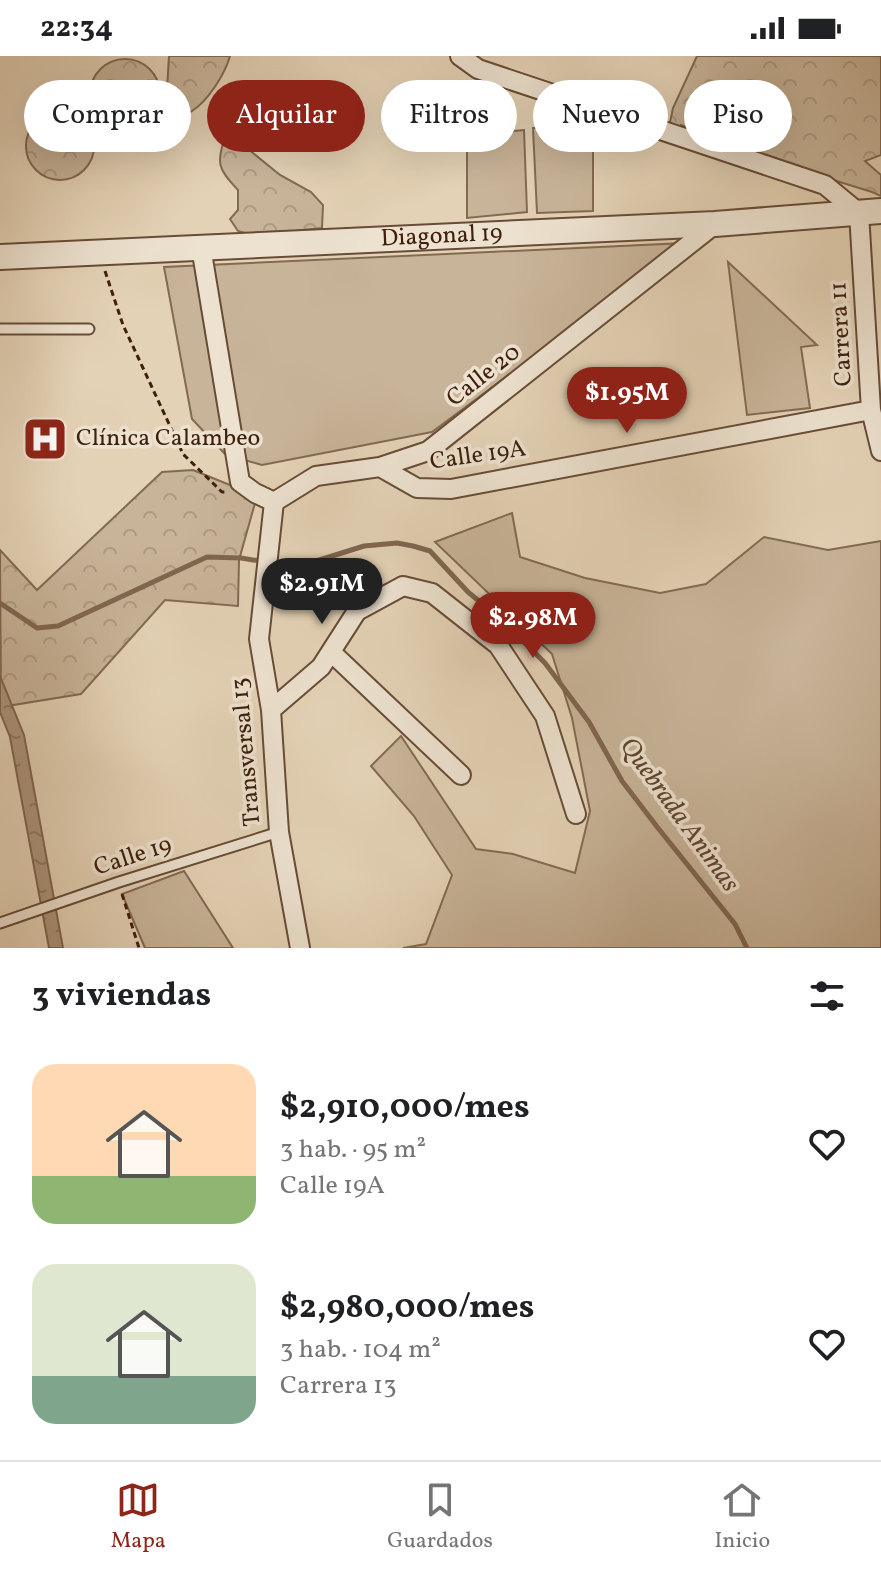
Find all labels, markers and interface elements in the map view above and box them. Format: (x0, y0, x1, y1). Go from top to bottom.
text: 22:34 (40, 7, 113, 49)
chip: Comprar (24, 80, 191, 152)
chip: Alquilar (207, 80, 365, 152)
chip: Filtros (381, 80, 517, 152)
chip: Nuevo (533, 80, 668, 152)
chip: Piso (684, 80, 792, 152)
street label: Diagonal 19 (380, 217, 503, 256)
street label: Carrera 11 (822, 281, 862, 387)
street label: Calle 20 (440, 336, 528, 416)
pin: $1.95M (562, 367, 692, 435)
text: $1.95M (585, 375, 669, 411)
hospital icon: Clínica Calambeo (21, 415, 69, 463)
place label: Clínica Calambeo (76, 422, 260, 456)
street label: Calle 19A (428, 432, 528, 480)
pin: $2.91M (257, 558, 387, 626)
text: $2.91M (279, 566, 365, 602)
pin: $2.98M (468, 592, 598, 660)
text: $2.98M (488, 600, 578, 636)
street label: Transversal 13 (224, 676, 270, 828)
water label: Quebrada Animas (611, 730, 748, 900)
street label: Calle 19 (90, 828, 176, 886)
text: 3 viviendas (32, 973, 211, 1020)
icon: filters (805, 974, 849, 1018)
text: $2,910,000/mes (280, 1085, 530, 1132)
icon: home (96, 1096, 192, 1192)
icon: heart (805, 1122, 849, 1166)
text: 3 hab. · 95 m² (280, 1132, 426, 1168)
text: Calle 19A (280, 1168, 385, 1204)
text: $2,980,000/mes (280, 1285, 534, 1332)
icon: home (96, 1296, 192, 1392)
icon: heart (805, 1322, 849, 1366)
text: 3 hab. · 104 m² (280, 1332, 441, 1368)
text: Carrera 13 (280, 1368, 397, 1404)
tab: Mapa (111, 1478, 166, 1557)
tab: Guardados (387, 1478, 493, 1557)
tab: Inicio (714, 1478, 770, 1557)

